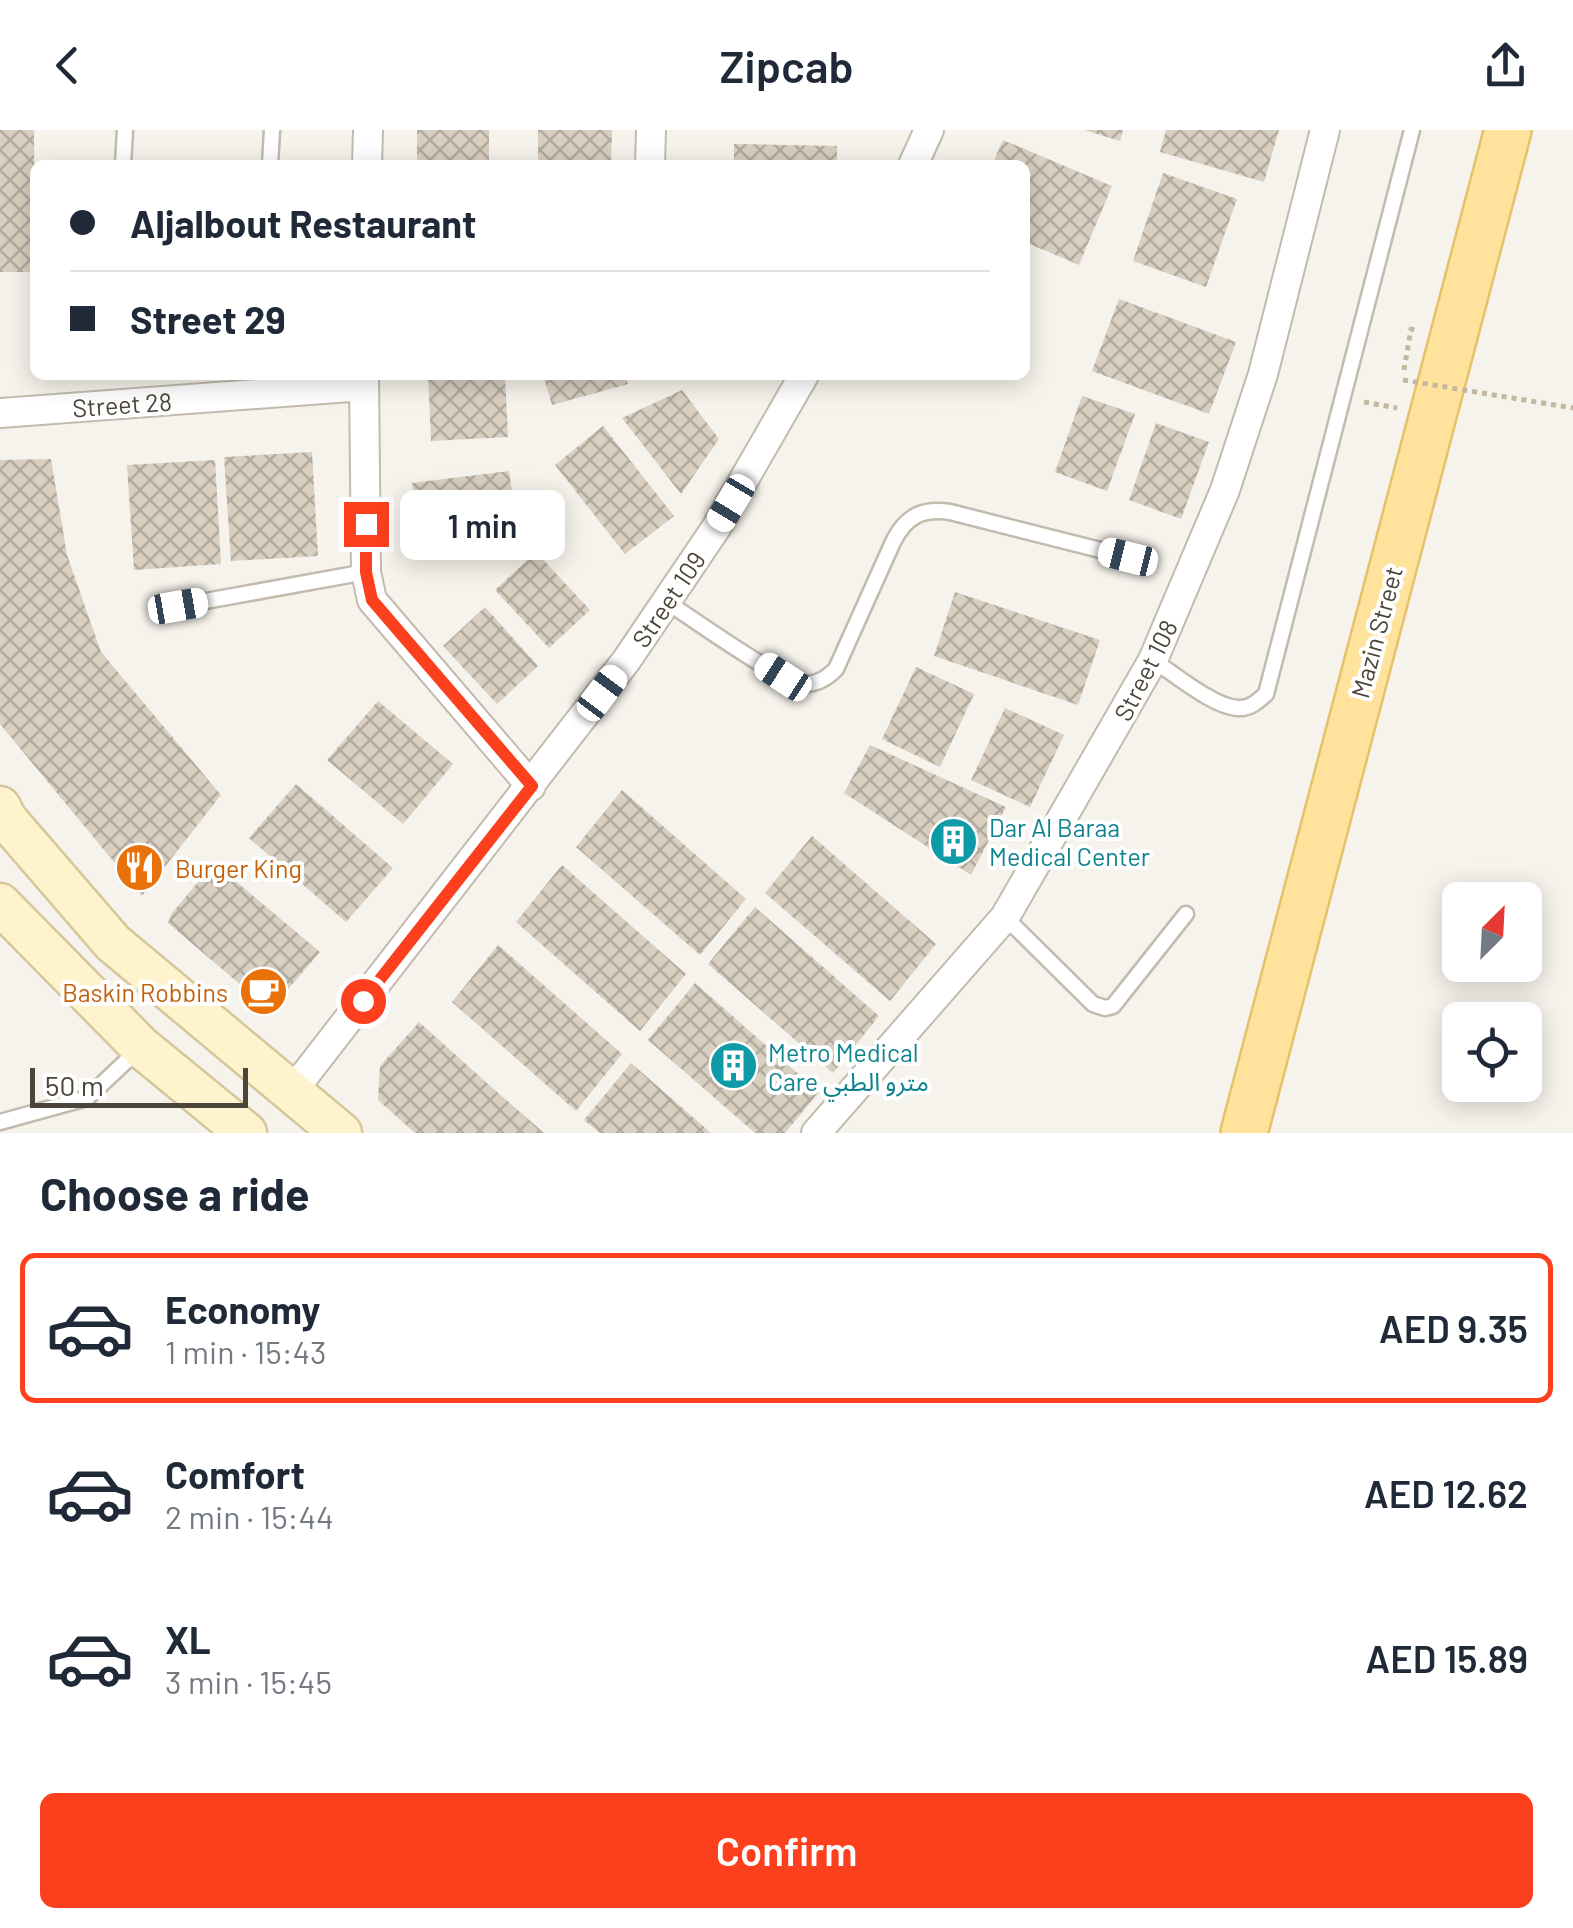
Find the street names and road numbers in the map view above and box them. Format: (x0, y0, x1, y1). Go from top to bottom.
street label: Street 28 (71, 386, 173, 422)
street label: Street 109 (625, 545, 711, 653)
street label: Mazin Street (1344, 563, 1408, 701)
street label: Street 108 (1107, 615, 1183, 725)

